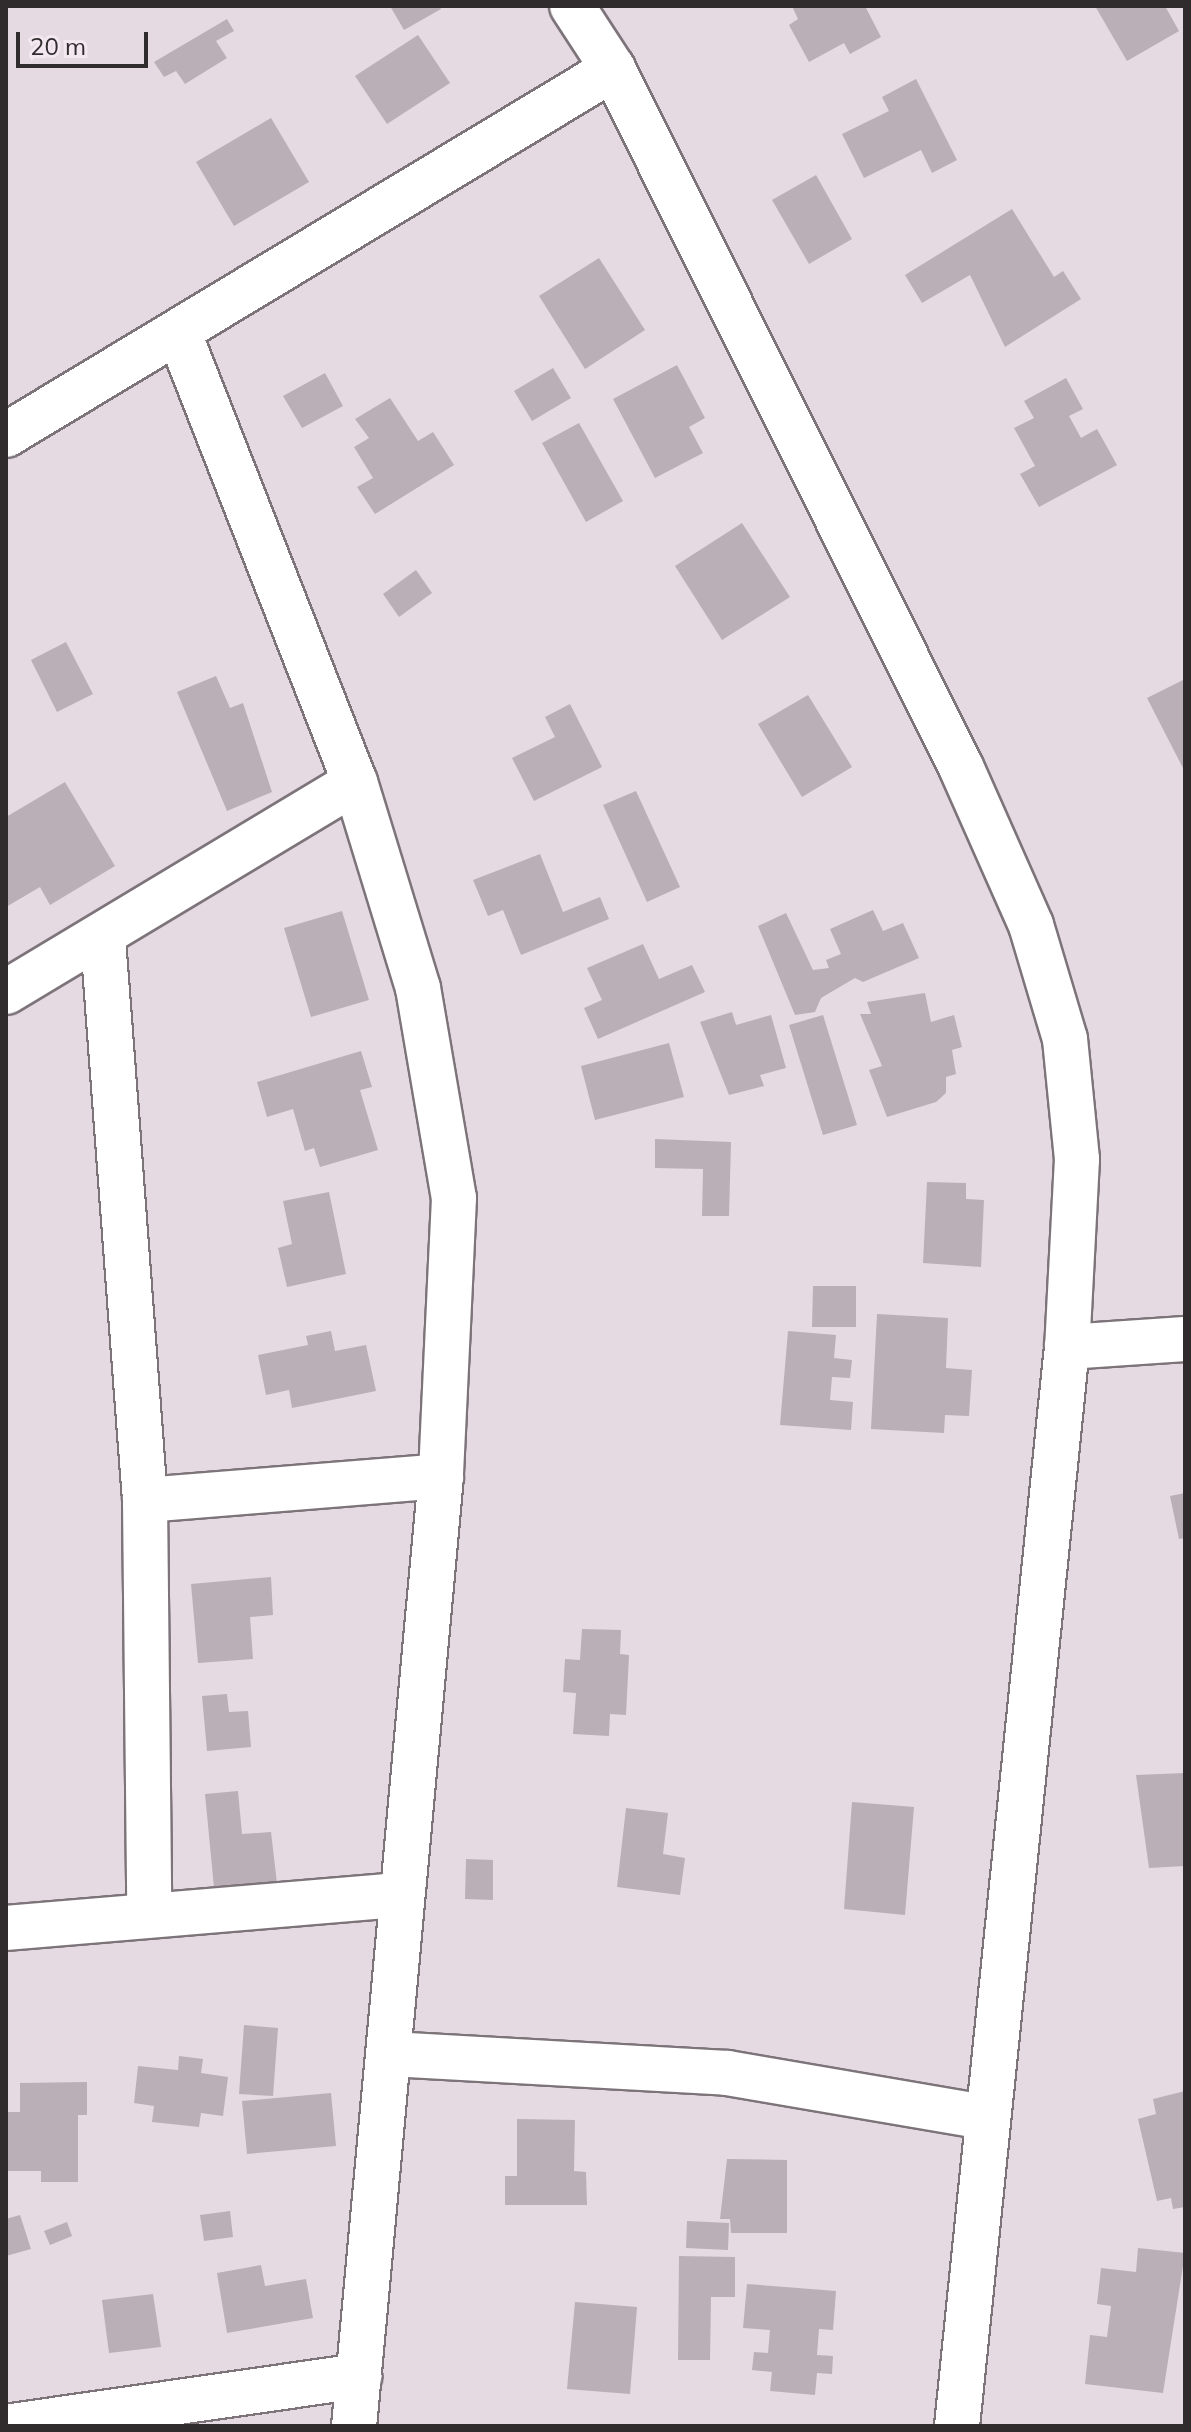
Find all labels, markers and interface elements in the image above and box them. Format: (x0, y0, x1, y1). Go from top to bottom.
scale bar (20, 16, 152, 66)
text: 20 m (30, 31, 86, 61)

